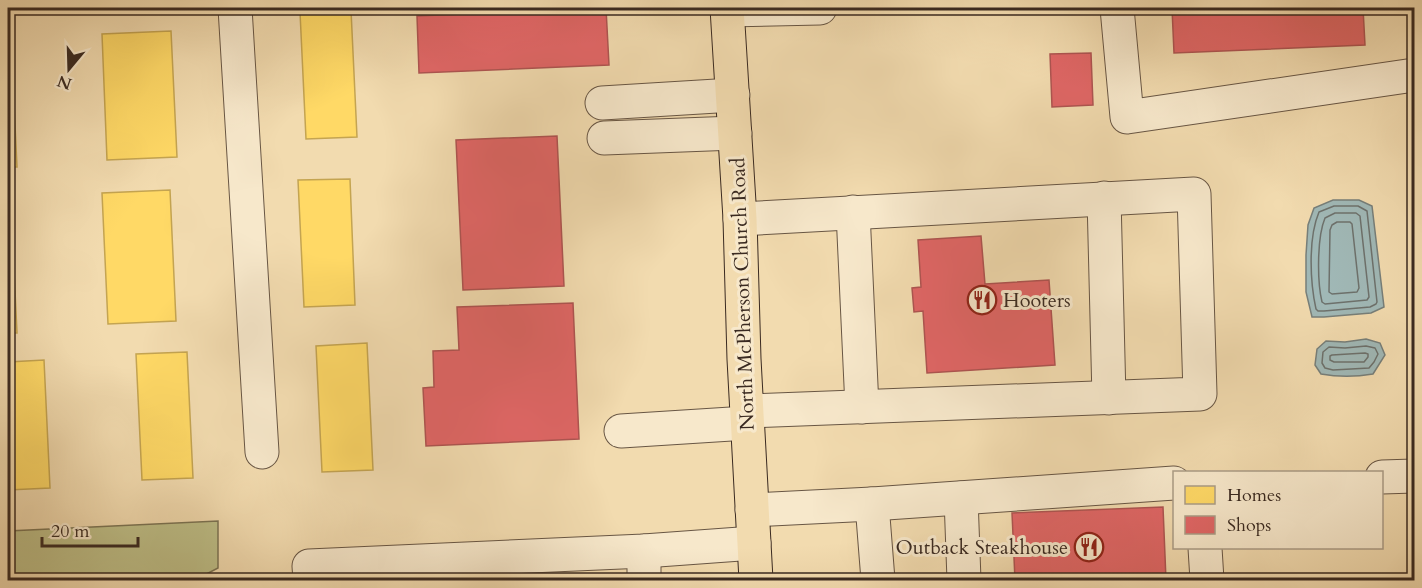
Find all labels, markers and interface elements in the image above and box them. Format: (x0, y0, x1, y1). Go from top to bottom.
north arrow (39, 39, 99, 99)
text: N (54, 70, 75, 95)
street label: North McPherson Church Road (724, 157, 761, 431)
restaurant icon: Hooters (966, 284, 998, 316)
place label: Hooters (1003, 287, 1071, 314)
legend (1173, 471, 1383, 549)
text: Homes (1227, 483, 1281, 508)
scale bar (42, 510, 138, 548)
text: Shops (1227, 513, 1271, 538)
text: 20 m (51, 519, 90, 544)
restaurant icon: Outback Steakhouse (1073, 531, 1105, 563)
place label: Outback Steakhouse (896, 534, 1068, 561)

